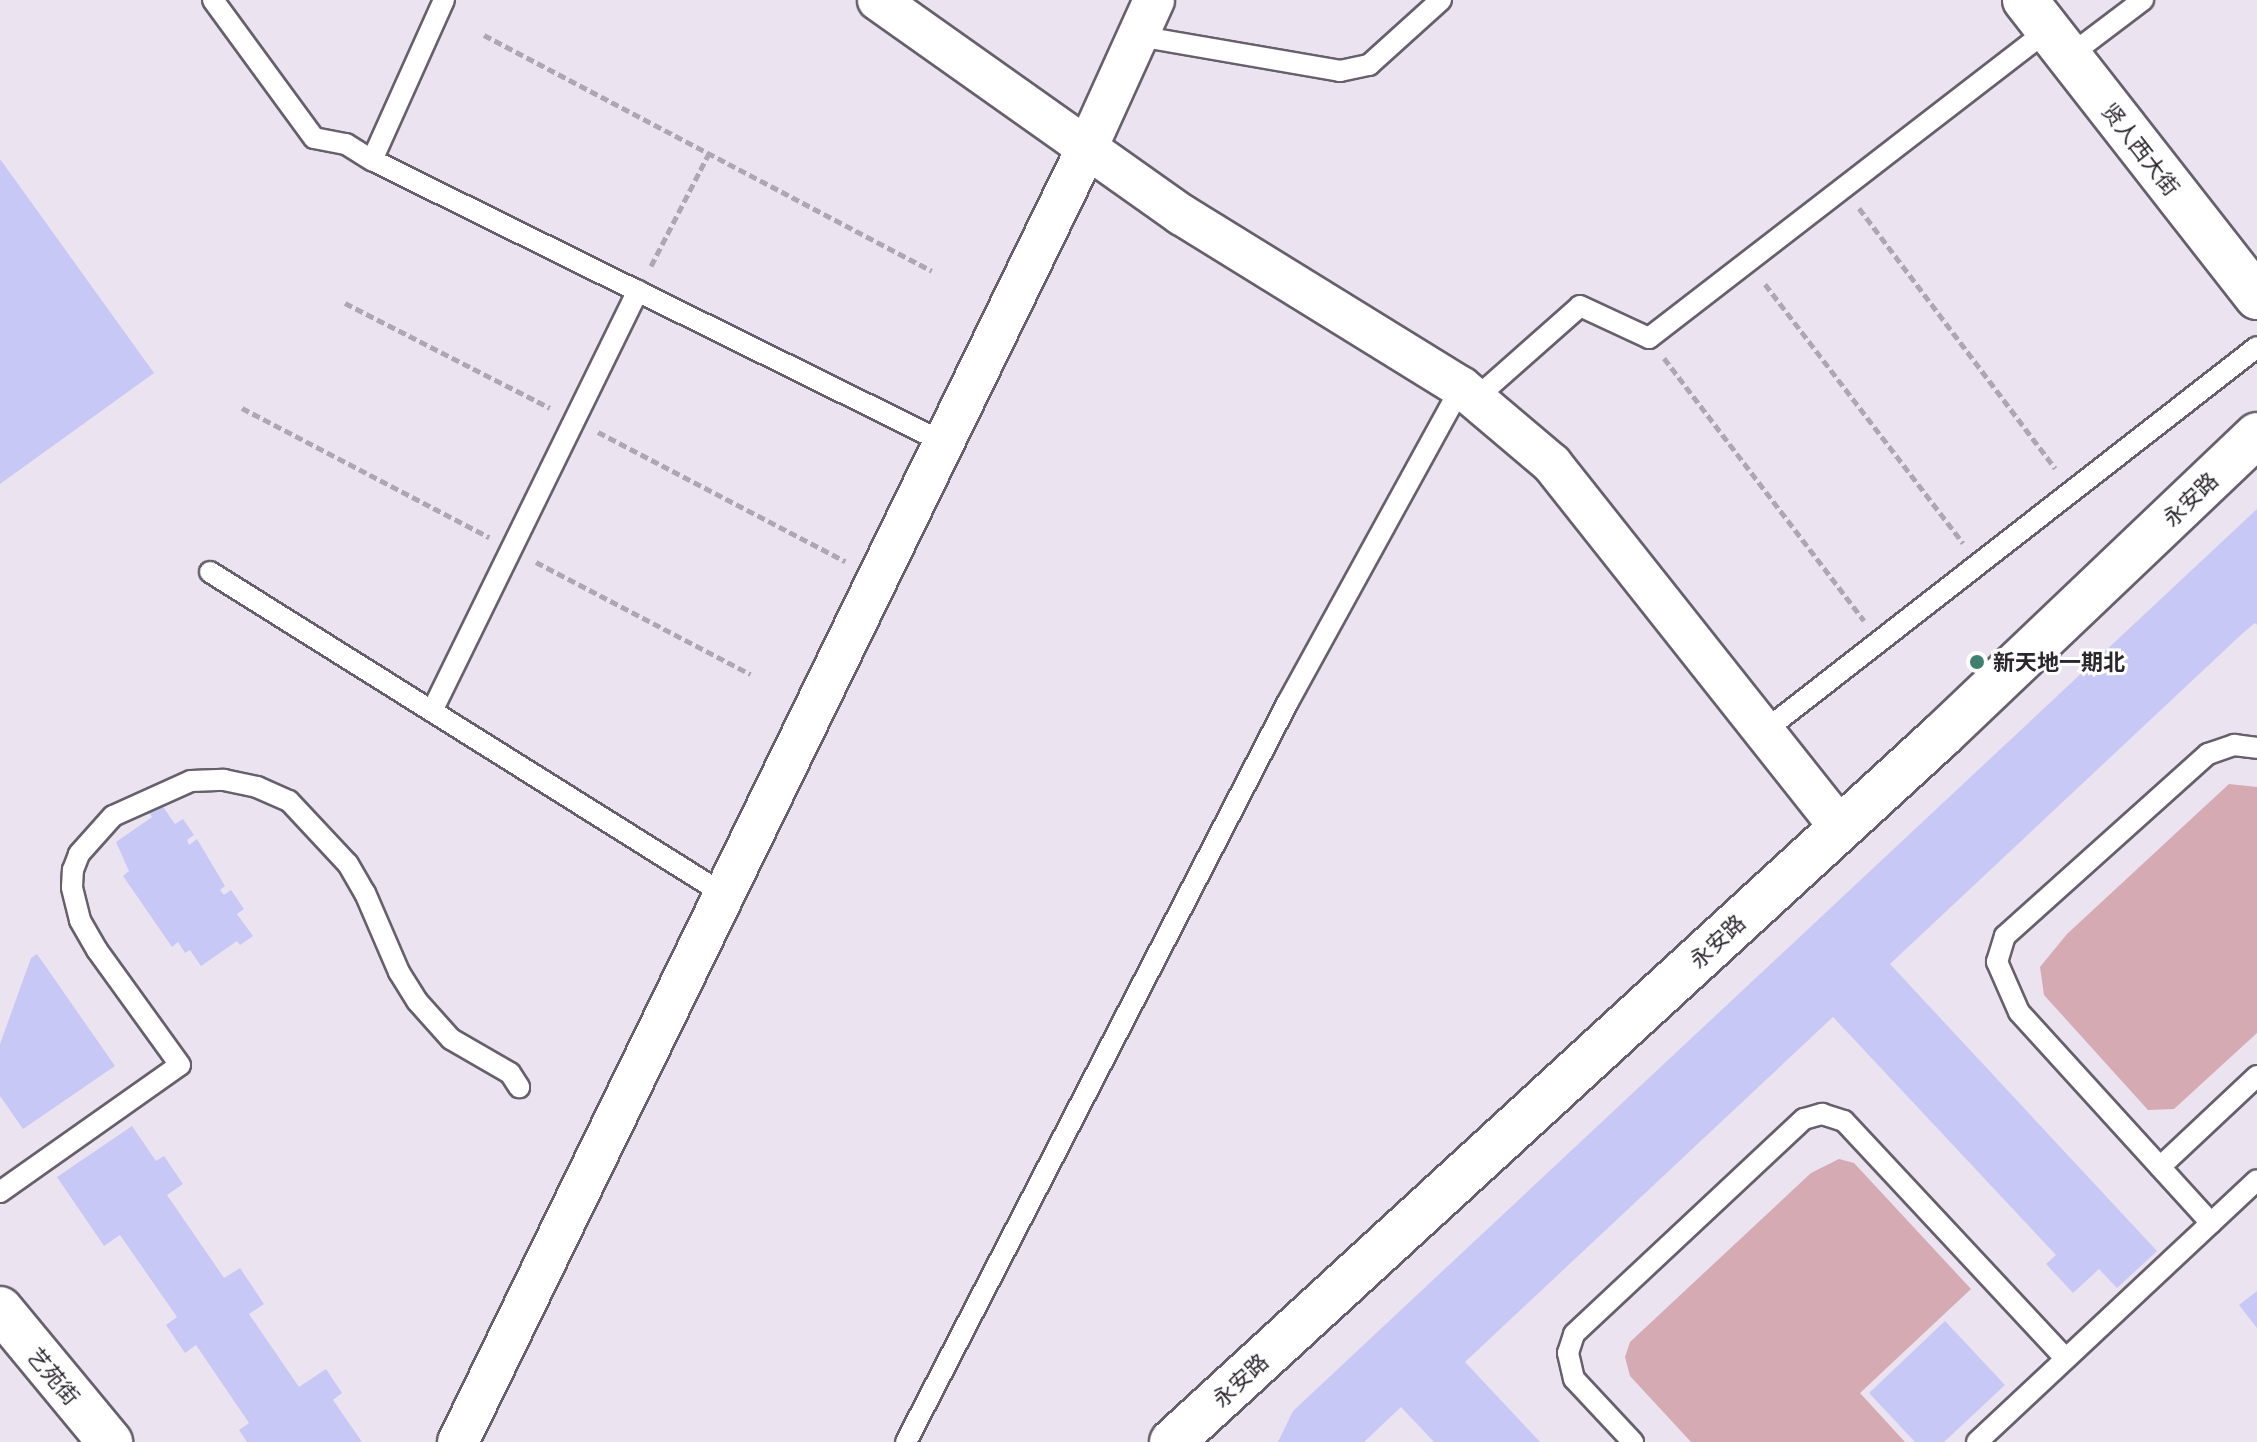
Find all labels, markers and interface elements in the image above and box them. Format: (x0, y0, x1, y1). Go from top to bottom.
street label: 贤人西大街 (2097, 98, 2185, 200)
street label: 永安路 (2157, 467, 2223, 531)
place label: 新天地一期北 (1993, 649, 2125, 675)
marker: 新天地一期北 (1968, 653, 1986, 671)
street label: 永安路 (1684, 909, 1750, 973)
street label: 艺苑街 (23, 1342, 85, 1410)
street label: 永安路 (1207, 1348, 1273, 1412)

